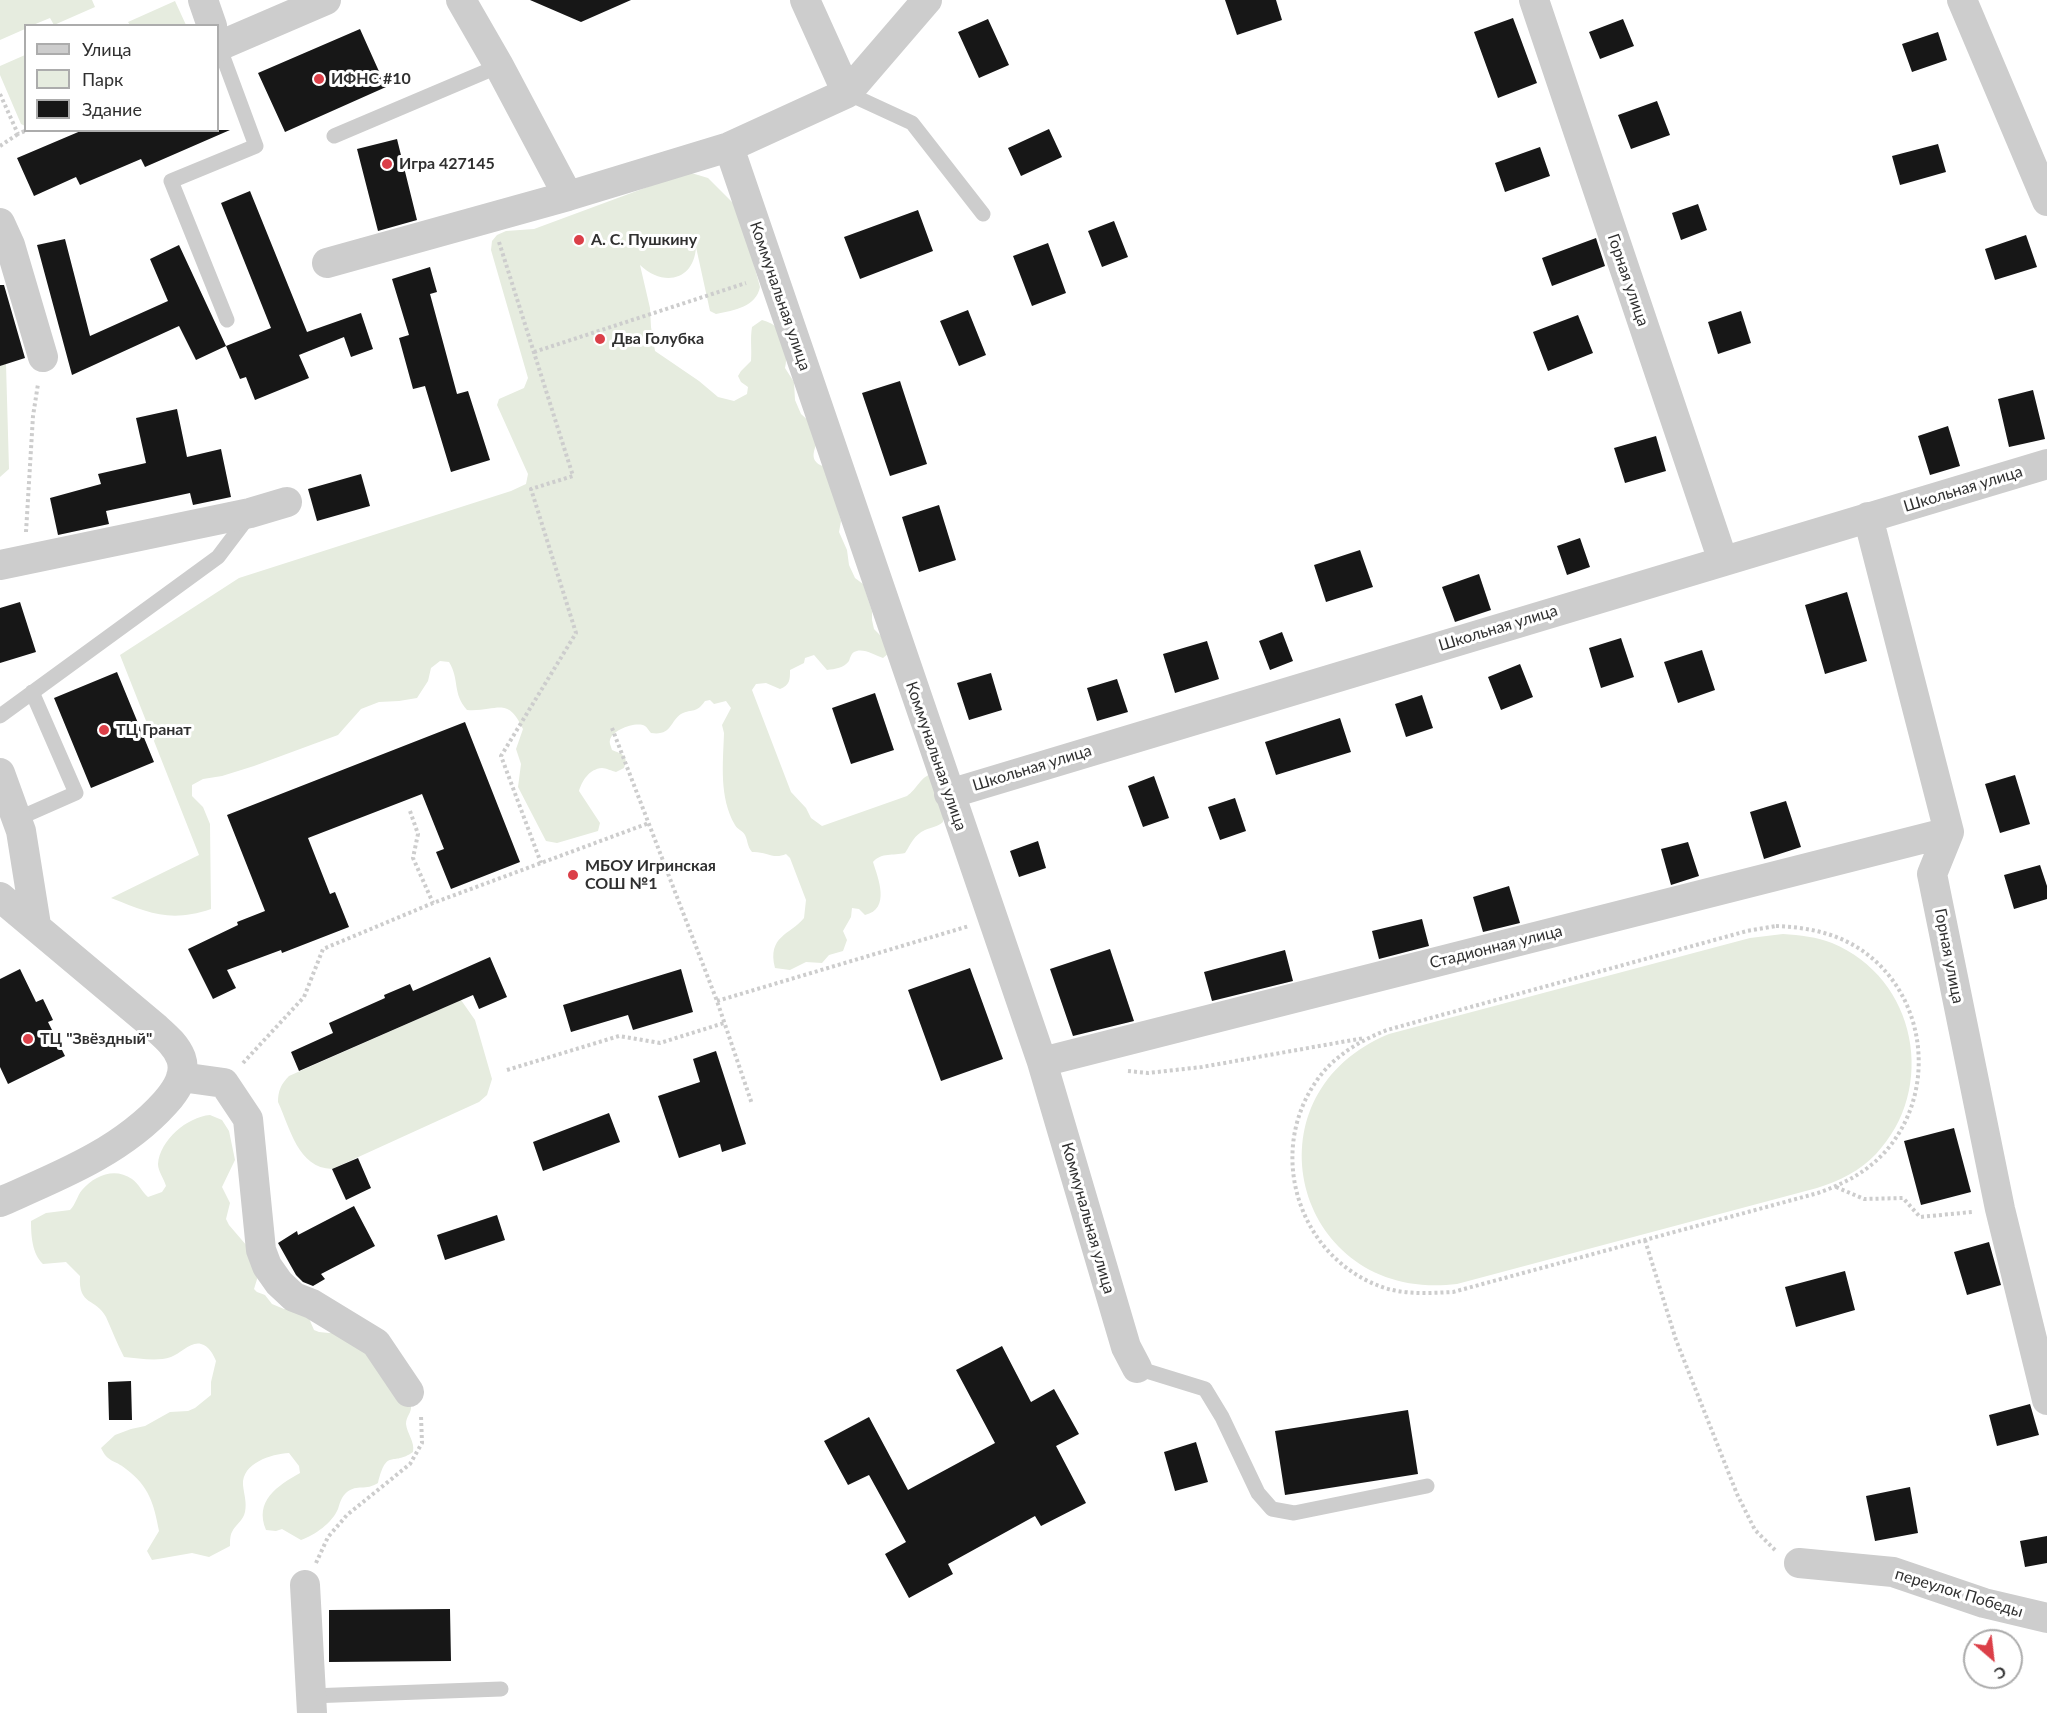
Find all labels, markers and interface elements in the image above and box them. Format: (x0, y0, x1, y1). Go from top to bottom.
legend (24, 24, 219, 132)
text: Улица (82, 38, 132, 60)
text: Парк (82, 68, 123, 90)
place label: ИФНС #10 (331, 69, 411, 89)
marker: ИФНС #10 (312, 72, 326, 86)
text: Здание (82, 98, 142, 120)
place label: Игра 427145 (399, 154, 495, 174)
marker: Игра 427145 (380, 157, 394, 171)
street label: Коммунальная улица (745, 219, 815, 373)
place label: А. С. Пушкину (591, 230, 697, 250)
street label: Горная улица (1603, 231, 1653, 329)
marker: А. С. Пушкину (572, 233, 586, 247)
place label: Два Голубка (612, 329, 704, 349)
marker: Два Голубка (593, 332, 607, 346)
street label: Школьная улица (1901, 462, 2025, 516)
street label: Школьная улица (1436, 601, 1560, 655)
street label: Коммунальная улица (901, 679, 971, 833)
place label: ТЦ Гранат (116, 720, 192, 740)
marker: ТЦ Гранат (97, 723, 111, 737)
street label: Школьная улица (970, 741, 1094, 795)
place label: МБОУ Игринская СОШ №1 (585, 856, 716, 894)
marker: МБОУ Игринская СОШ №1 (566, 868, 580, 882)
street label: Горная улица (1930, 907, 1968, 1005)
street label: Стадионная улица (1428, 921, 1564, 973)
place label: ТЦ "Звёздный" (40, 1029, 152, 1049)
marker: ТЦ "Звёздный" (21, 1032, 35, 1046)
street label: Коммунальная улица (1057, 1140, 1119, 1296)
street label: переулок Победы (1893, 1564, 2025, 1622)
north arrow (1963, 1629, 2023, 1689)
text: С (1992, 1663, 2010, 1684)

